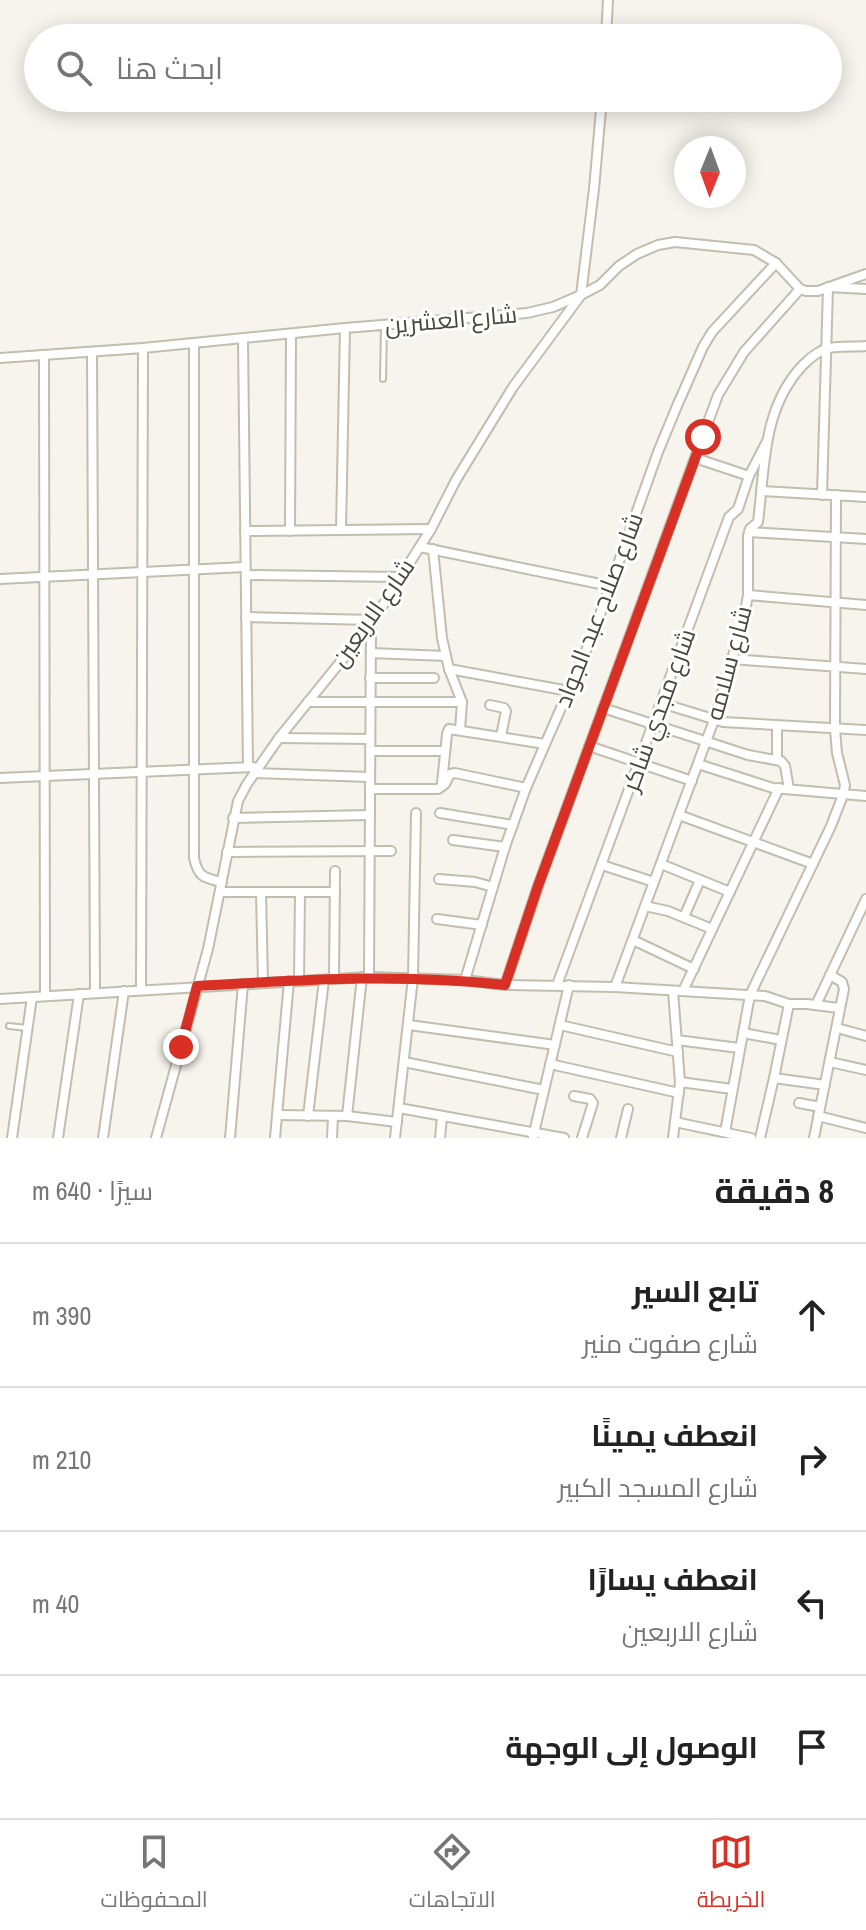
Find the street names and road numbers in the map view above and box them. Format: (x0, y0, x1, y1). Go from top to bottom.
street label: شارع العشرين (383, 297, 519, 342)
street label: شارع صلاح عبد الجواد (546, 508, 651, 712)
street label: شارع الاربعين (323, 552, 422, 674)
street label: شارع سلامه (697, 602, 760, 724)
street label: شارع مجدي شاكر (613, 624, 705, 798)

